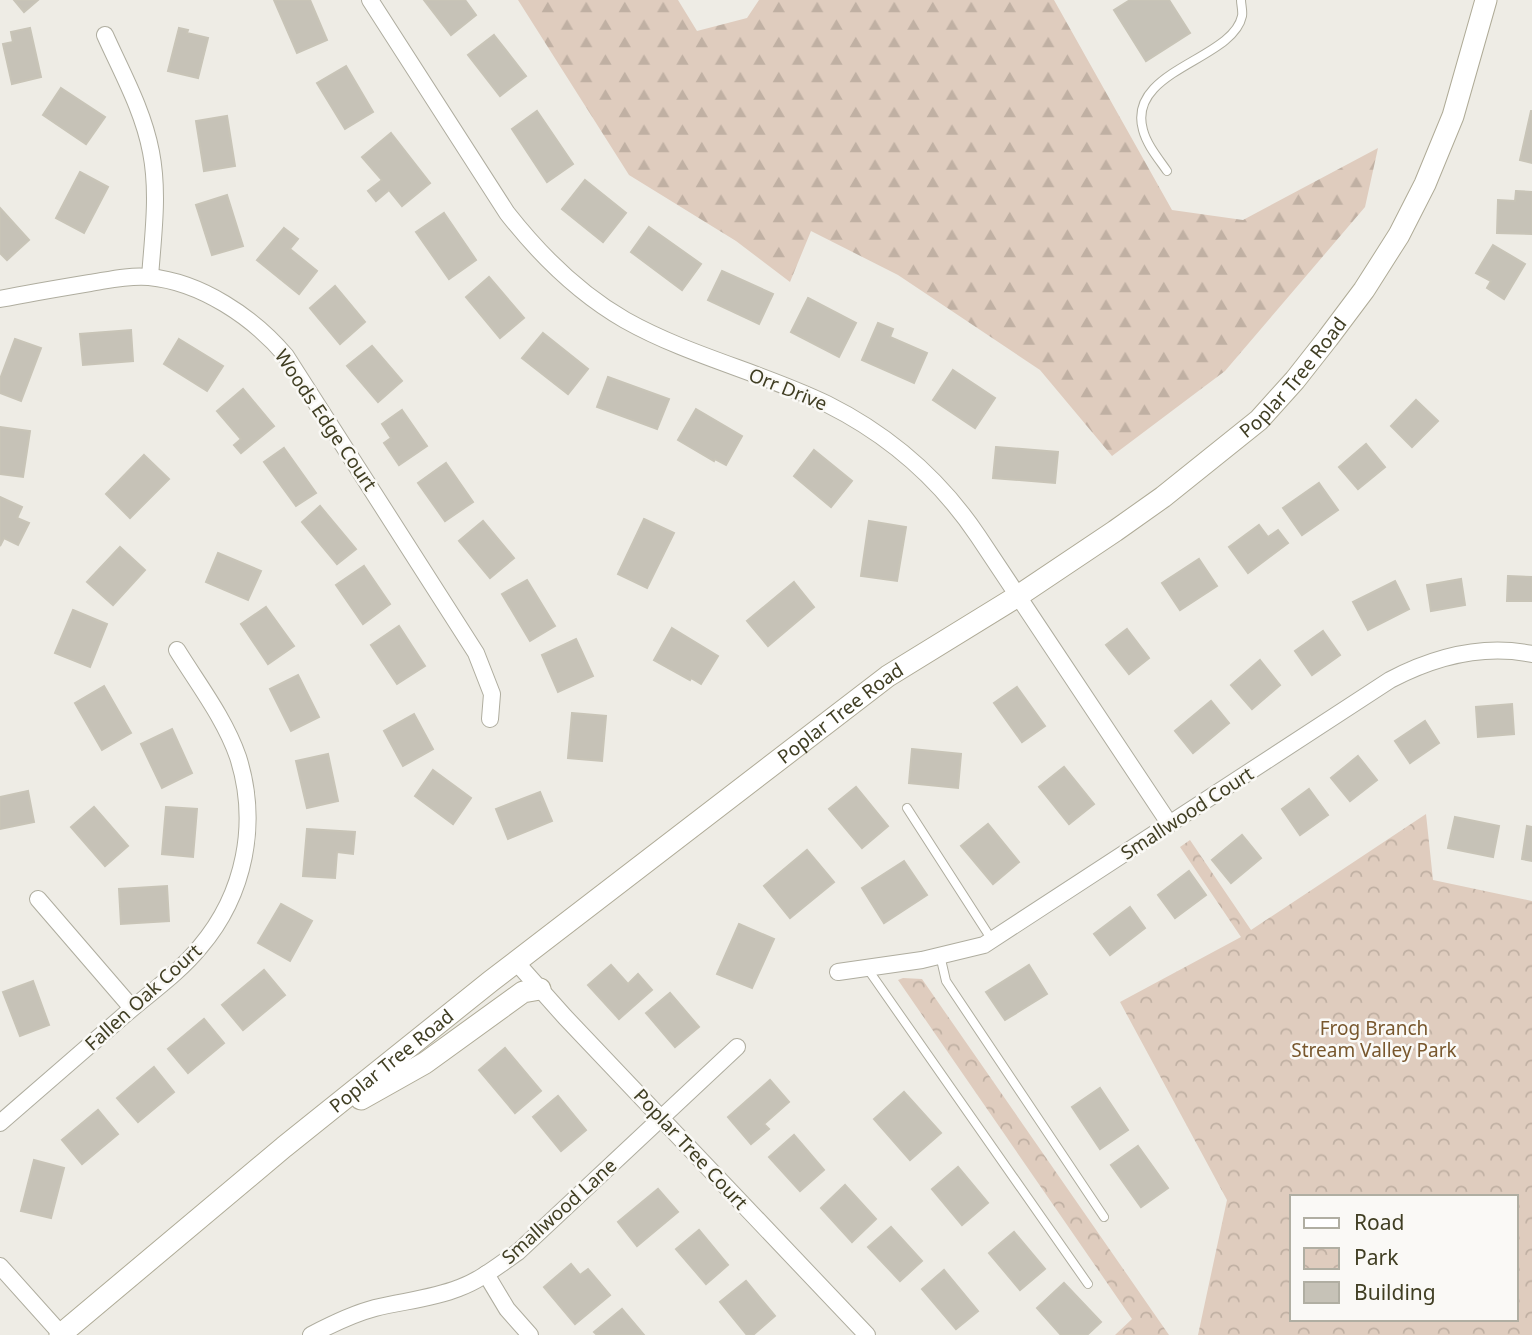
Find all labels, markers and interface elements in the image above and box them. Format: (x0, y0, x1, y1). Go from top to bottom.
street label: Poplar Tree Road (1234, 312, 1352, 444)
street label: Woods Edge Court (269, 344, 383, 496)
street label: Orr Drive (745, 361, 831, 417)
street label: Poplar Tree Road (772, 657, 908, 769)
street label: Smallwood Court (1116, 760, 1258, 866)
street label: Fallen Oak Court (79, 938, 207, 1056)
street label: Poplar Tree Road (324, 1003, 459, 1119)
park label: Frog Branch Stream Valley Park (1291, 1015, 1457, 1063)
street label: Poplar Tree Court (628, 1083, 754, 1215)
street label: Smallwood Lane (496, 1152, 622, 1270)
legend (1290, 1195, 1518, 1321)
text: Road (1354, 1208, 1404, 1236)
text: Park (1354, 1243, 1399, 1271)
text: Building (1354, 1278, 1436, 1306)

